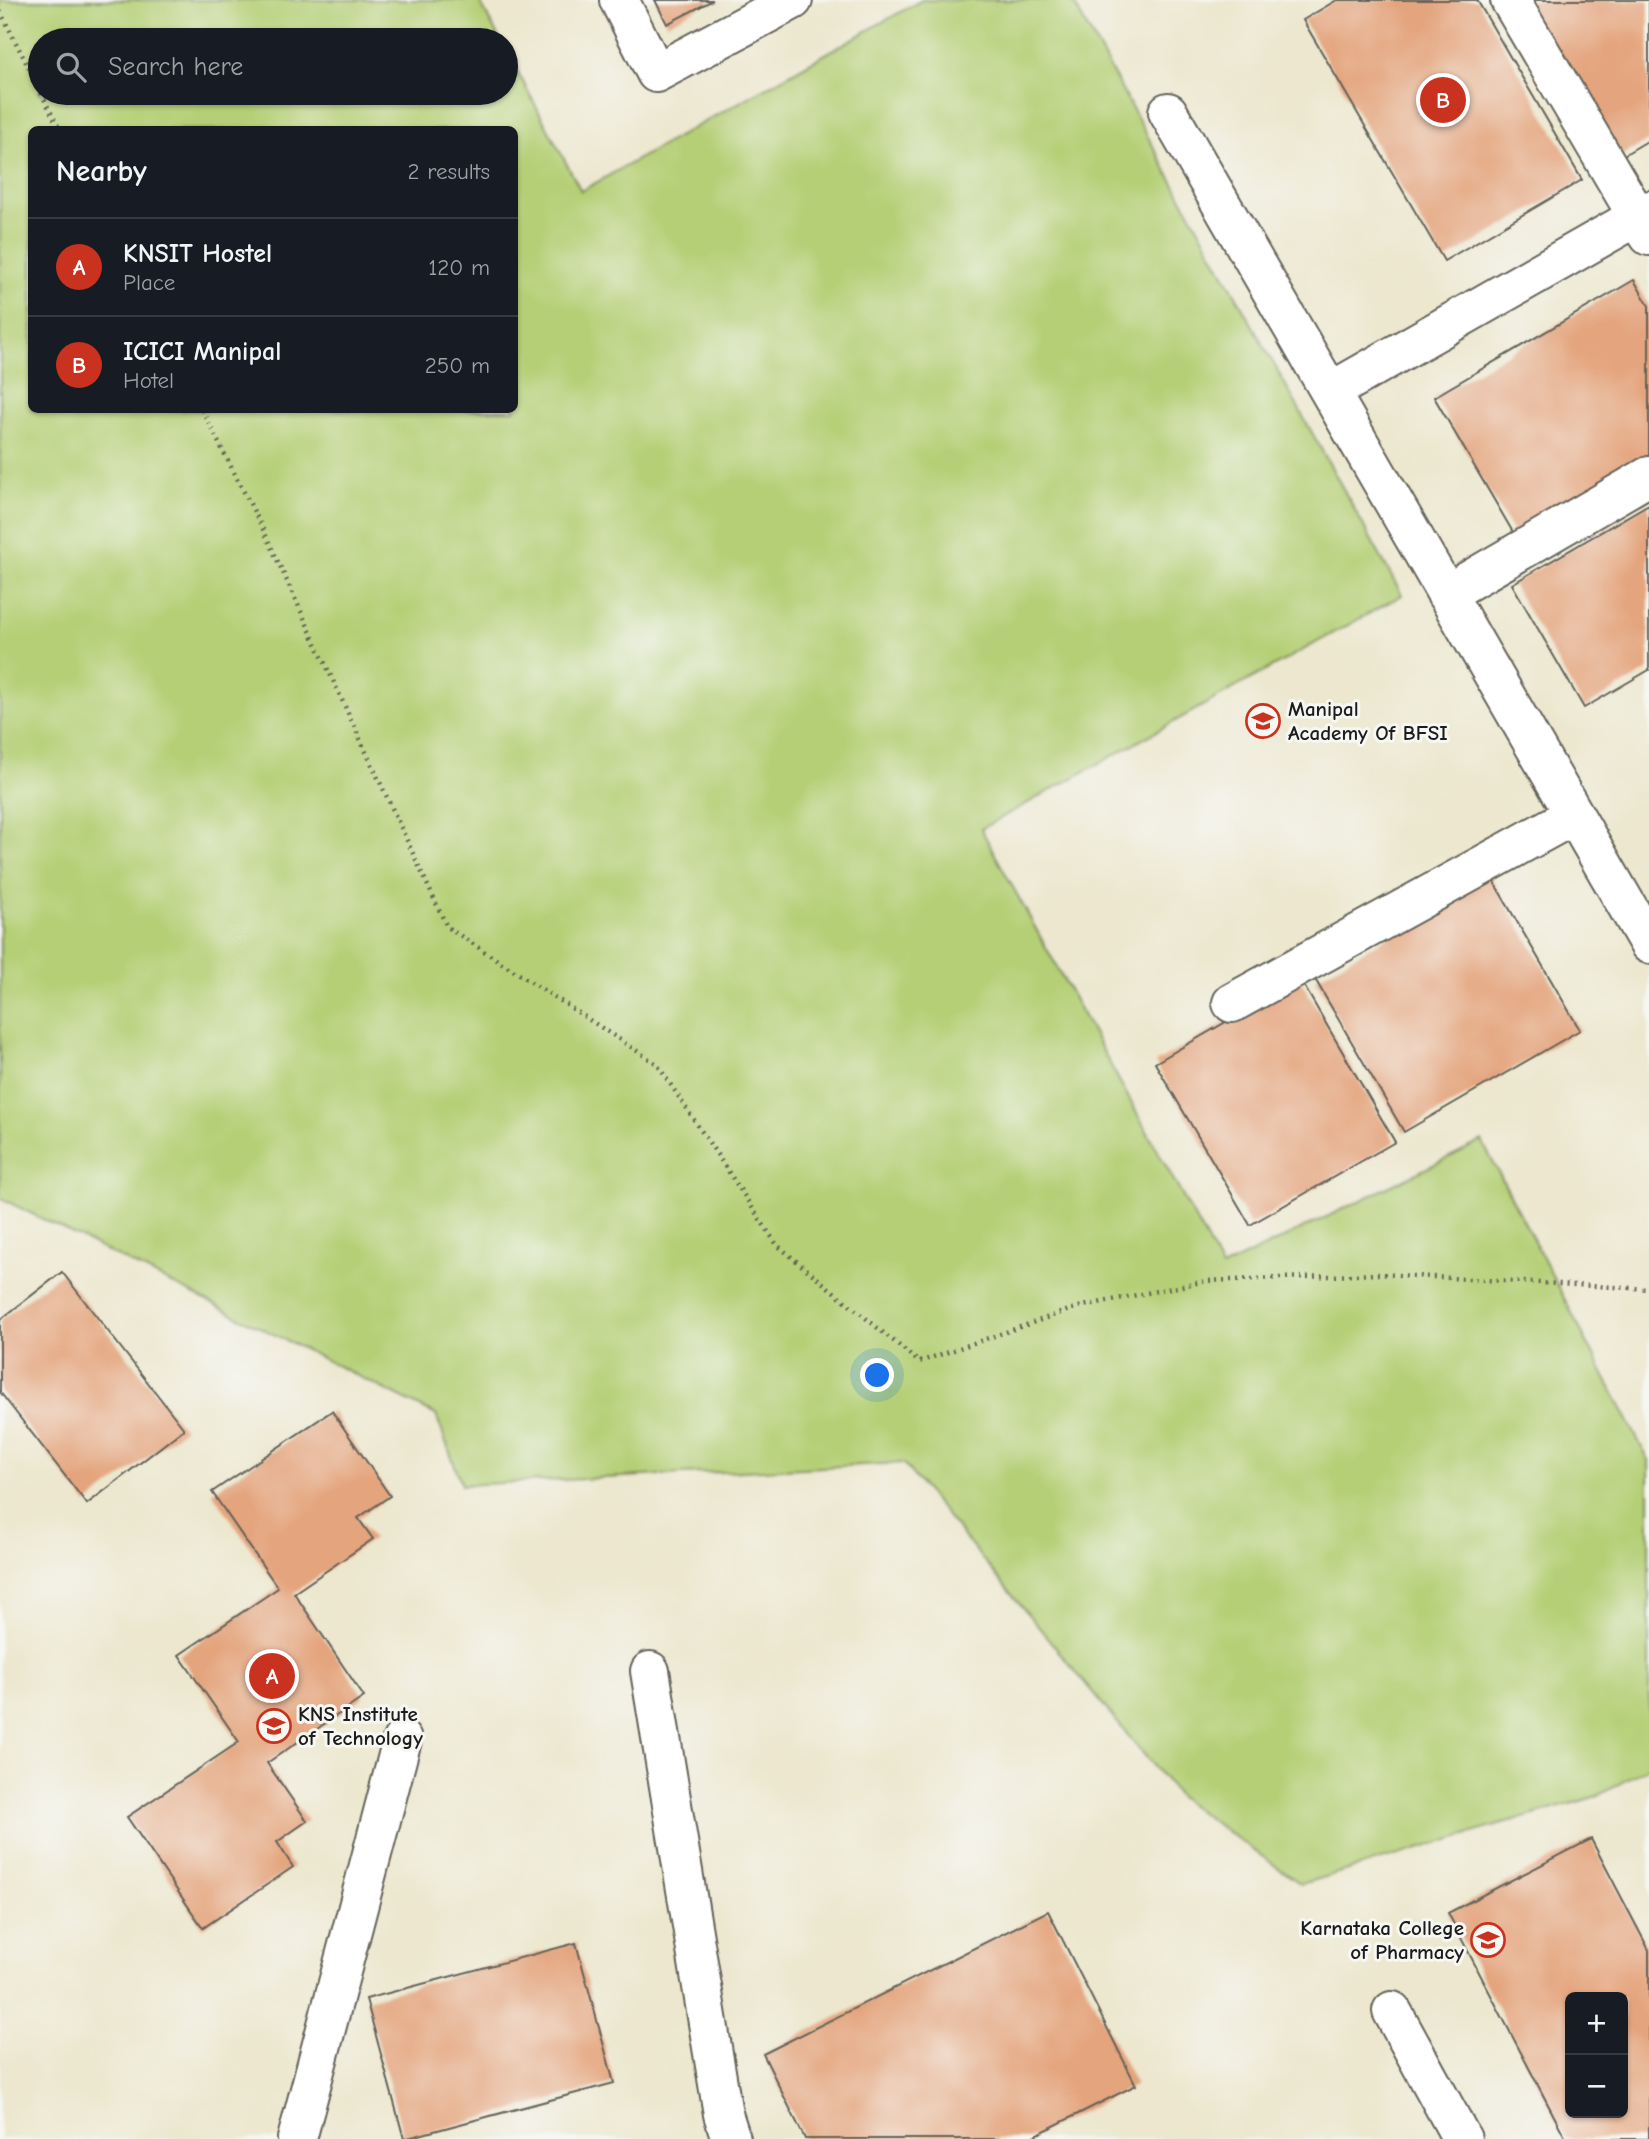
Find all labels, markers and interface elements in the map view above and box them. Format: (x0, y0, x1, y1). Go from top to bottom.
search box (28, 28, 518, 105)
icon: search (52, 48, 90, 86)
text: Search here (108, 52, 243, 82)
pin: B (1420, 74, 1466, 126)
text: Nearby (56, 154, 147, 189)
text: 2 results (408, 158, 490, 185)
text: KNSIT Hostel (123, 239, 272, 269)
text: A (73, 254, 85, 281)
text: 120 m (428, 254, 490, 281)
text: Place (123, 269, 175, 296)
text: ICICI Manipal (123, 337, 281, 367)
text: B (72, 352, 86, 379)
text: 250 m (425, 352, 490, 379)
text: Hotel (123, 367, 174, 394)
place label: Manipal Academy Of BFSI (1288, 697, 1448, 745)
school or university icon: Manipal Academy Of BFSI (1244, 702, 1282, 740)
your location (860, 1358, 894, 1392)
pin: A (249, 1650, 295, 1702)
place label: KNS Institute of Technology (298, 1702, 423, 1750)
school or university icon: KNS Institute of Technology (255, 1707, 293, 1745)
place label: Karnataka College of Pharmacy (1300, 1916, 1464, 1964)
school or university icon: Karnataka College of Pharmacy (1469, 1921, 1507, 1959)
map controls (1565, 1992, 1628, 2118)
button: + (1565, 1992, 1628, 2055)
button: − (1565, 2055, 1628, 2118)

